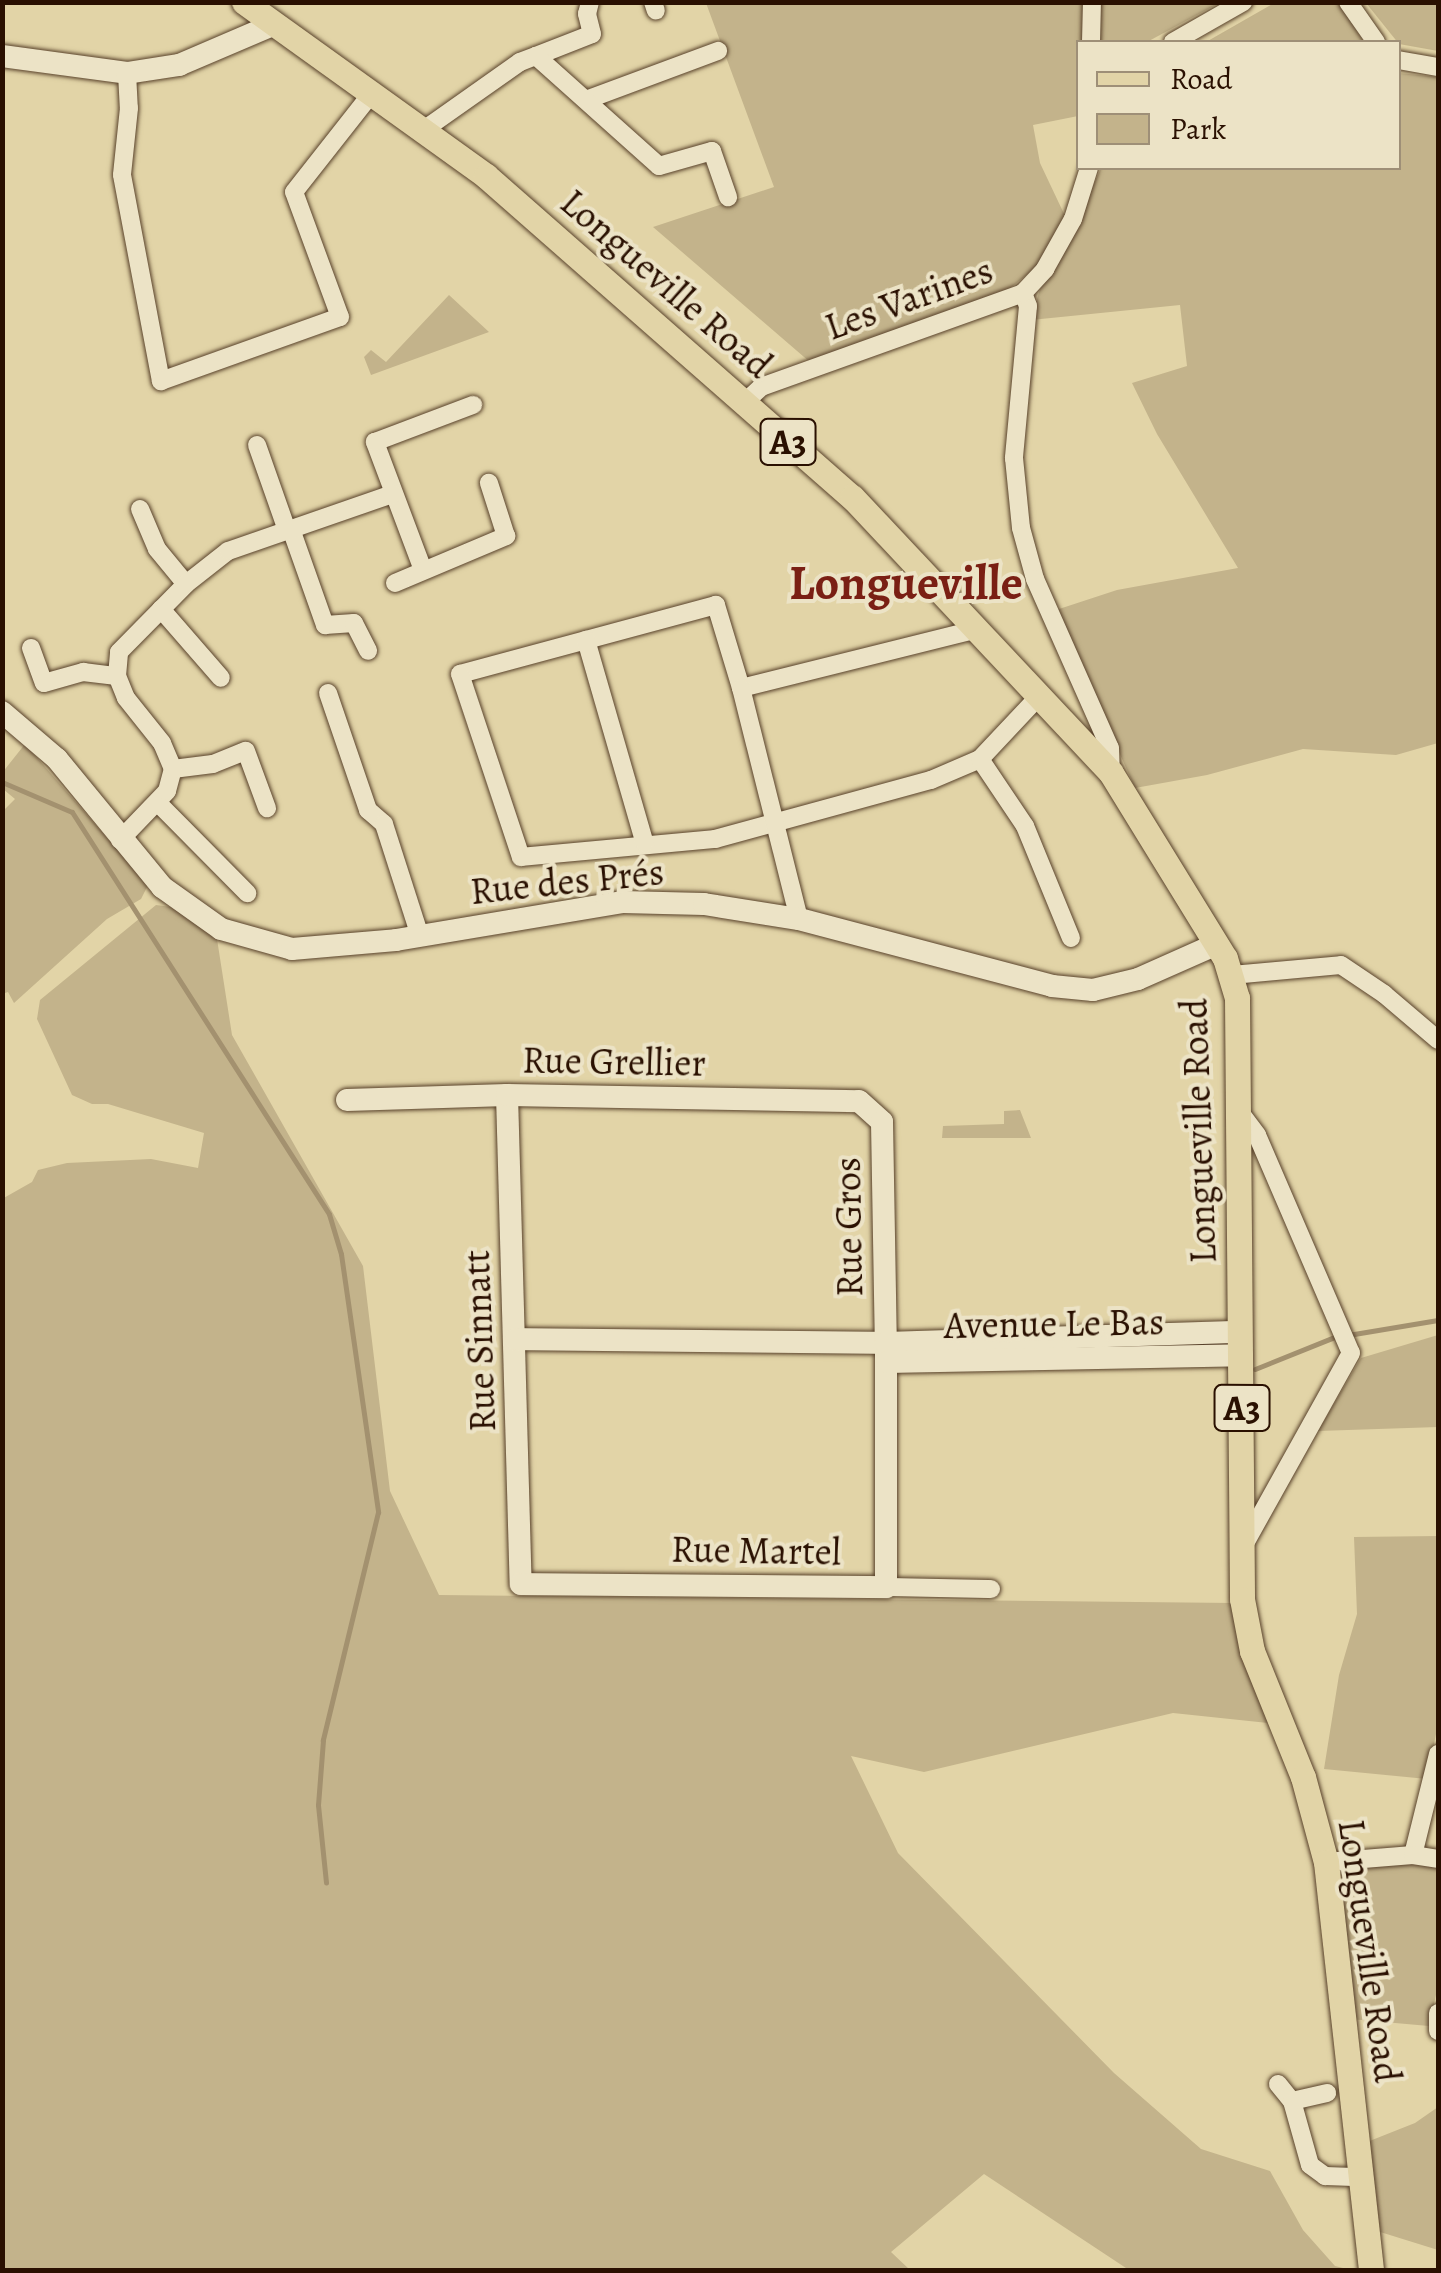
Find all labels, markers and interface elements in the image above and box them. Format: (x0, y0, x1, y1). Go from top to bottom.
legend (1076, 40, 1401, 170)
text: Road (1170, 59, 1232, 99)
text: Park (1170, 109, 1226, 149)
street label: Longueville Road (551, 180, 781, 388)
street label: Les Varines (819, 248, 999, 350)
road number: A3 (758, 412, 818, 472)
district label: Longueville (789, 555, 1023, 613)
street label: Rue des Prés (468, 849, 666, 915)
street label: Longueville Road (1172, 998, 1226, 1264)
street label: Rue Grellier (522, 1038, 706, 1086)
street label: Rue Gros (825, 1157, 873, 1297)
street label: Rue Sinnatt (454, 1249, 506, 1433)
street label: Avenue Le Bas (944, 1299, 1164, 1349)
road number: A3 (1212, 1378, 1272, 1438)
street label: Rue Martel (671, 1527, 841, 1575)
street label: Longueville Road (1328, 1816, 1410, 2086)

